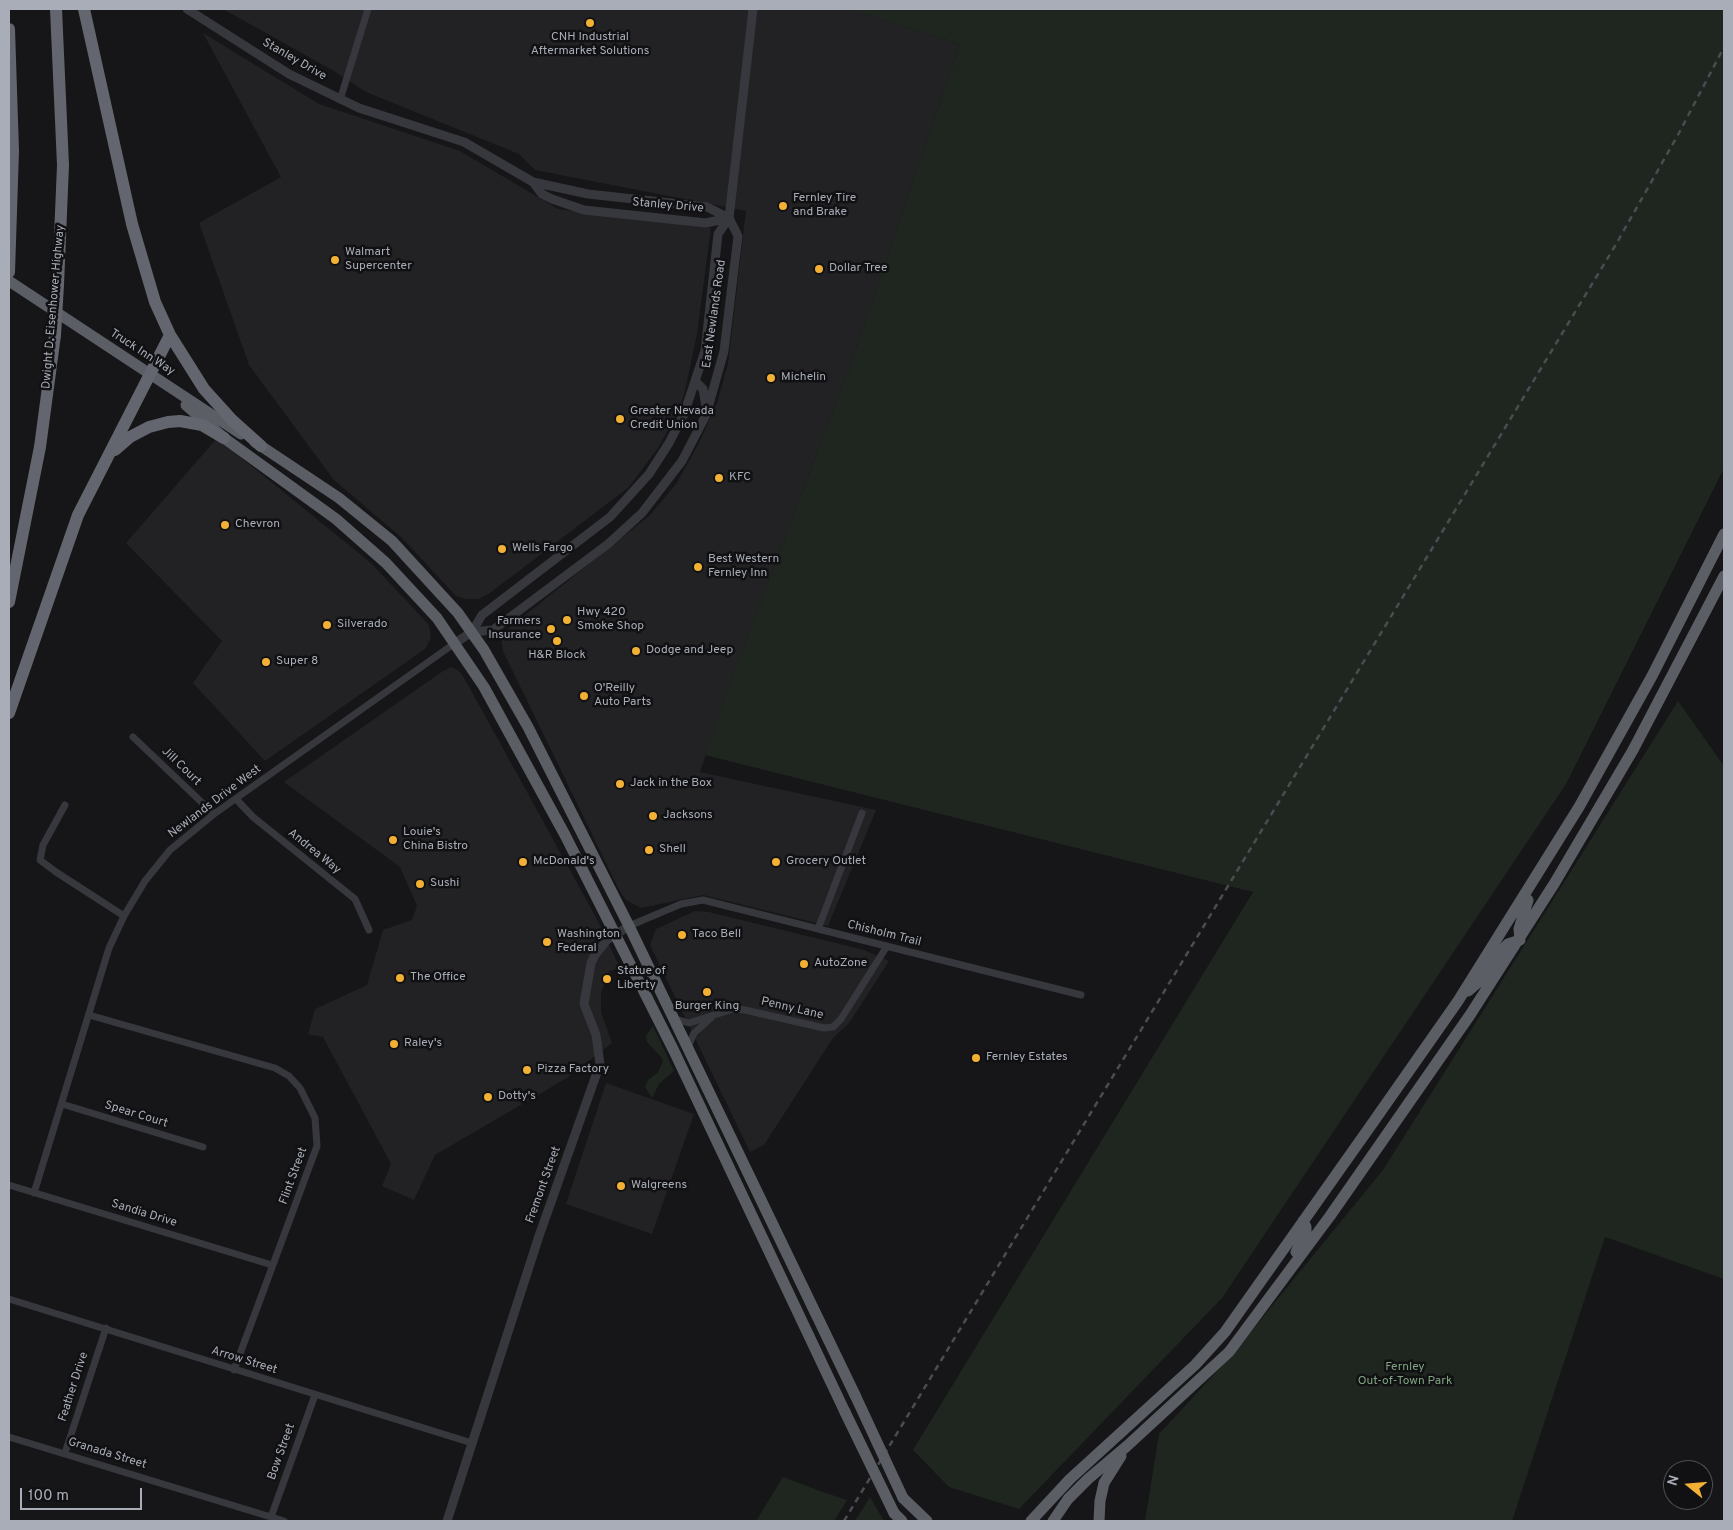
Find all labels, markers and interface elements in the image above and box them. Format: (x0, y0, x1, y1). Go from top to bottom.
marker: CNH Industrial Aftermarket Solutions (584, 17, 596, 29)
place label: CNH Industrial Aftermarket Solutions (531, 31, 649, 59)
street label: Stanley Drive (259, 36, 329, 84)
place label: Fernley Tire and Brake (793, 192, 856, 220)
street label: Stanley Drive (632, 196, 704, 216)
marker: Fernley Tire and Brake (777, 200, 789, 212)
street label: Dwight D. Eisenhower Highway (40, 224, 68, 390)
place label: Walmart Supercenter (345, 246, 412, 274)
marker: Walmart Supercenter (329, 254, 341, 266)
street label: East Newlands Road (700, 259, 730, 369)
place label: Dollar Tree (829, 262, 887, 276)
marker: Dollar Tree (813, 263, 825, 275)
street label: Truck Inn Way (107, 327, 177, 379)
place label: Michelin (781, 371, 826, 385)
marker: Michelin (765, 372, 777, 384)
place label: Greater Nevada Credit Union (630, 405, 714, 433)
marker: Greater Nevada Credit Union (614, 413, 626, 425)
place label: KFC (729, 471, 751, 485)
marker: KFC (713, 472, 725, 484)
place label: Chevron (235, 518, 280, 532)
marker: Chevron (219, 519, 231, 531)
place label: Wells Fargo (512, 542, 573, 556)
marker: Wells Fargo (496, 543, 508, 555)
place label: Best Western Fernley Inn (708, 553, 779, 581)
marker: Best Western Fernley Inn (692, 561, 704, 573)
place label: Hwy 420 Smoke Shop (577, 606, 644, 634)
marker: Hwy 420 Smoke Shop (561, 614, 573, 626)
place label: Farmers Insurance (488, 615, 541, 643)
place label: Silverado (337, 618, 387, 632)
marker: Silverado (321, 619, 333, 631)
marker: Farmers Insurance (545, 623, 557, 635)
marker: H&R Block (551, 635, 563, 647)
place label: Dodge and Jeep (646, 644, 733, 658)
marker: Dodge and Jeep (630, 645, 642, 657)
place label: H&R Block (528, 649, 586, 663)
place label: Super 8 (276, 655, 318, 669)
marker: Super 8 (260, 656, 272, 668)
place label: O'Reilly Auto Parts (594, 682, 651, 710)
marker: O'Reilly Auto Parts (578, 690, 590, 702)
street label: Jill Court (158, 745, 204, 789)
street label: Newlands Drive West (166, 762, 264, 842)
place label: Jack in the Box (630, 777, 712, 791)
marker: Jack in the Box (614, 778, 626, 790)
place label: Jacksons (663, 809, 713, 823)
marker: Jacksons (647, 810, 659, 822)
street label: Andrea Way (285, 826, 343, 878)
place label: Louie's China Bistro (403, 826, 468, 854)
marker: Louie's China Bistro (387, 834, 399, 846)
place label: Shell (659, 843, 686, 857)
marker: Shell (643, 844, 655, 856)
place label: McDonald's (533, 855, 595, 869)
place label: Grocery Outlet (786, 855, 866, 869)
marker: McDonald's (517, 856, 529, 868)
marker: Grocery Outlet (770, 856, 782, 868)
place label: Sushi (430, 877, 459, 891)
marker: Sushi (414, 878, 426, 890)
street label: Chisholm Trail (845, 918, 923, 950)
place label: Washington Federal (557, 928, 620, 956)
place label: Taco Bell (692, 928, 741, 942)
marker: Taco Bell (676, 929, 688, 941)
marker: Washington Federal (541, 936, 553, 948)
place label: AutoZone (814, 957, 867, 971)
marker: AutoZone (798, 958, 810, 970)
place label: Statue of Liberty (617, 965, 665, 993)
place label: The Office (410, 971, 466, 985)
marker: The Office (394, 972, 406, 984)
marker: Statue of Liberty (601, 973, 613, 985)
marker: Burger King (701, 986, 713, 998)
street label: Penny Lane (759, 995, 825, 1023)
place label: Burger King (675, 1000, 739, 1014)
place label: Raley's (404, 1037, 442, 1051)
marker: Raley's (388, 1038, 400, 1050)
place label: Fernley Estates (986, 1051, 1068, 1065)
marker: Fernley Estates (970, 1052, 982, 1064)
place label: Pizza Factory (537, 1063, 609, 1077)
marker: Pizza Factory (521, 1064, 533, 1076)
place label: Dotty's (498, 1090, 536, 1104)
marker: Dotty's (482, 1091, 494, 1103)
street label: Spear Court (103, 1099, 169, 1131)
street label: Flint Street (277, 1145, 311, 1207)
street label: Fremont Street (523, 1145, 565, 1225)
place label: Walgreens (631, 1179, 687, 1193)
marker: Walgreens (615, 1180, 627, 1192)
street label: Sandia Drive (109, 1197, 179, 1231)
street label: Arrow Street (209, 1344, 279, 1378)
street label: Feather Drive (56, 1351, 92, 1423)
park label: Fernley Out-of-Town Park (1358, 1361, 1452, 1389)
street label: Bow Street (265, 1422, 299, 1482)
street label: Granada Street (66, 1435, 148, 1473)
north arrow (1663, 1460, 1713, 1510)
text: N (1665, 1473, 1684, 1488)
scale bar (22, 1478, 145, 1510)
text: 100 m (28, 1487, 69, 1506)

